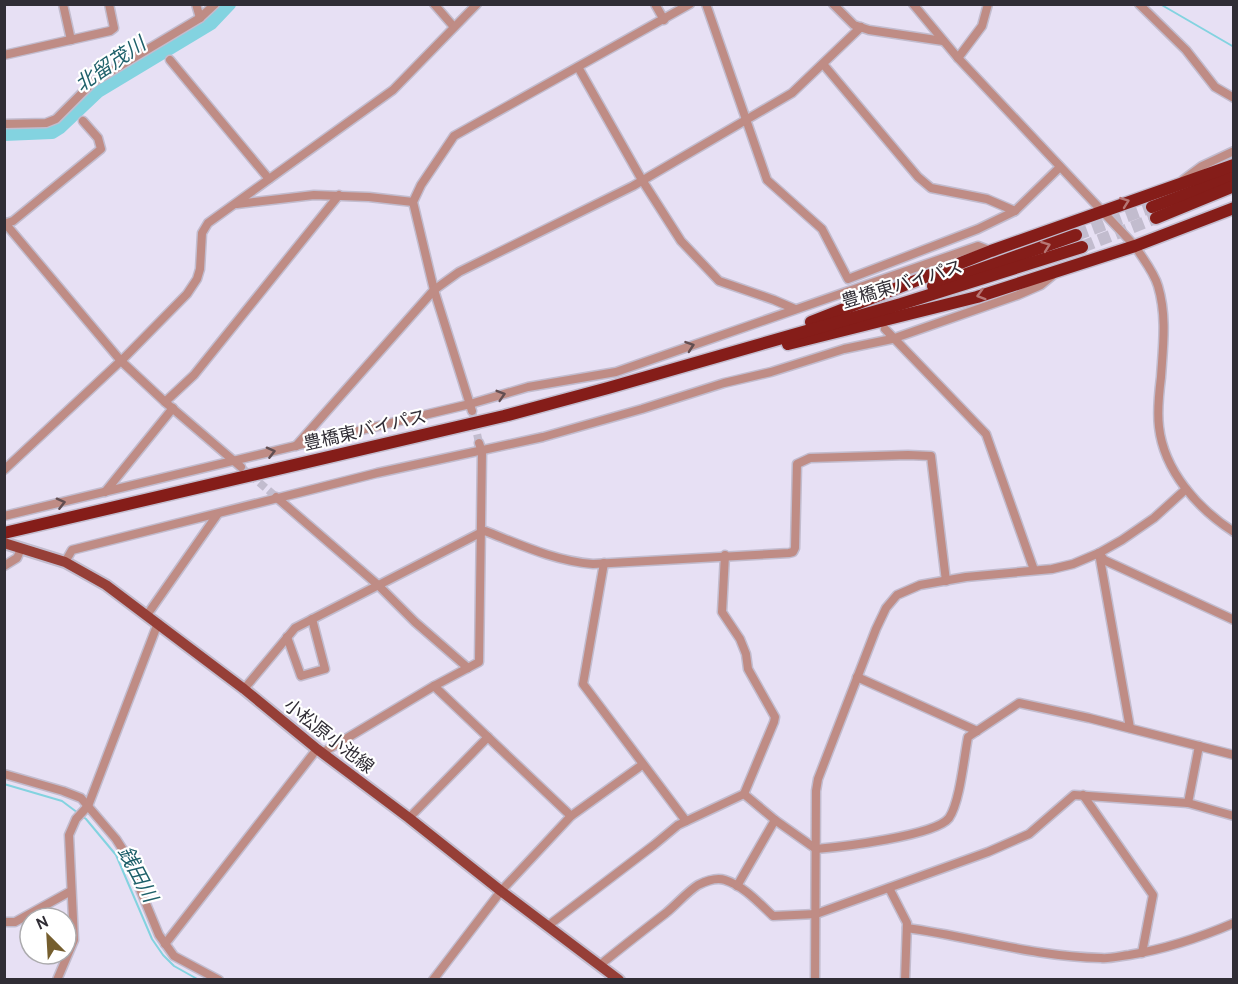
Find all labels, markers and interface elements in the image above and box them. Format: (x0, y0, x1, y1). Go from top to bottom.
water label: 北留茂川 (70, 31, 152, 96)
one-way arrow (1119, 197, 1130, 209)
one-way arrow (1040, 241, 1051, 254)
street label: 豊橋東バイパス (839, 255, 965, 313)
one-way arrow (976, 288, 986, 301)
one-way arrow (684, 341, 694, 354)
one-way arrow (495, 390, 506, 402)
street label: 豊橋東バイパス (301, 405, 429, 455)
one-way arrow (266, 447, 276, 460)
one-way arrow (56, 497, 66, 510)
street label: 小松原小池線 (280, 694, 378, 778)
water label: 銭田川 (113, 842, 164, 908)
north arrow (18, 906, 78, 966)
text: N (33, 912, 51, 934)

